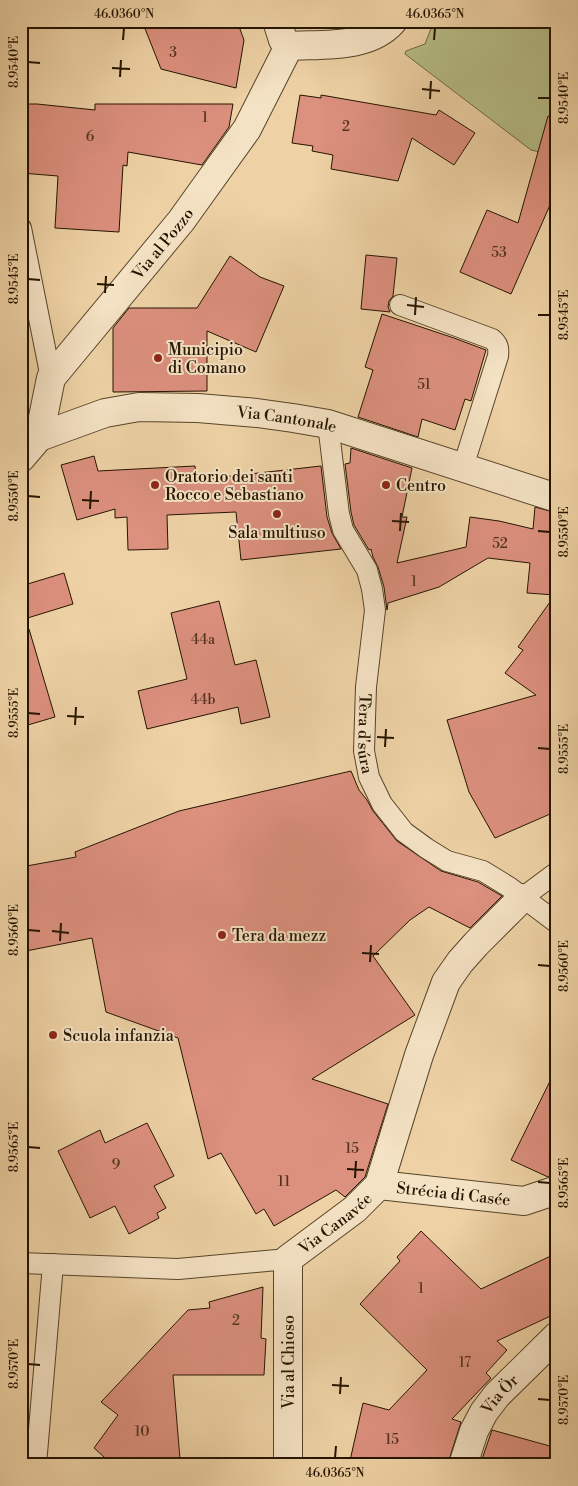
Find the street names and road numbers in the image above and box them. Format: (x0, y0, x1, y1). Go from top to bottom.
street label: Via al Pozzo (127, 204, 198, 285)
street label: Via Cantonale (235, 402, 339, 437)
street label: Tèra d'súra (353, 693, 377, 776)
street label: Strécia di Casée (395, 1178, 511, 1210)
street label: Via Canavée (294, 1189, 376, 1259)
street label: Via al Chioso (279, 1315, 299, 1410)
street label: Via Ör (477, 1370, 523, 1419)

